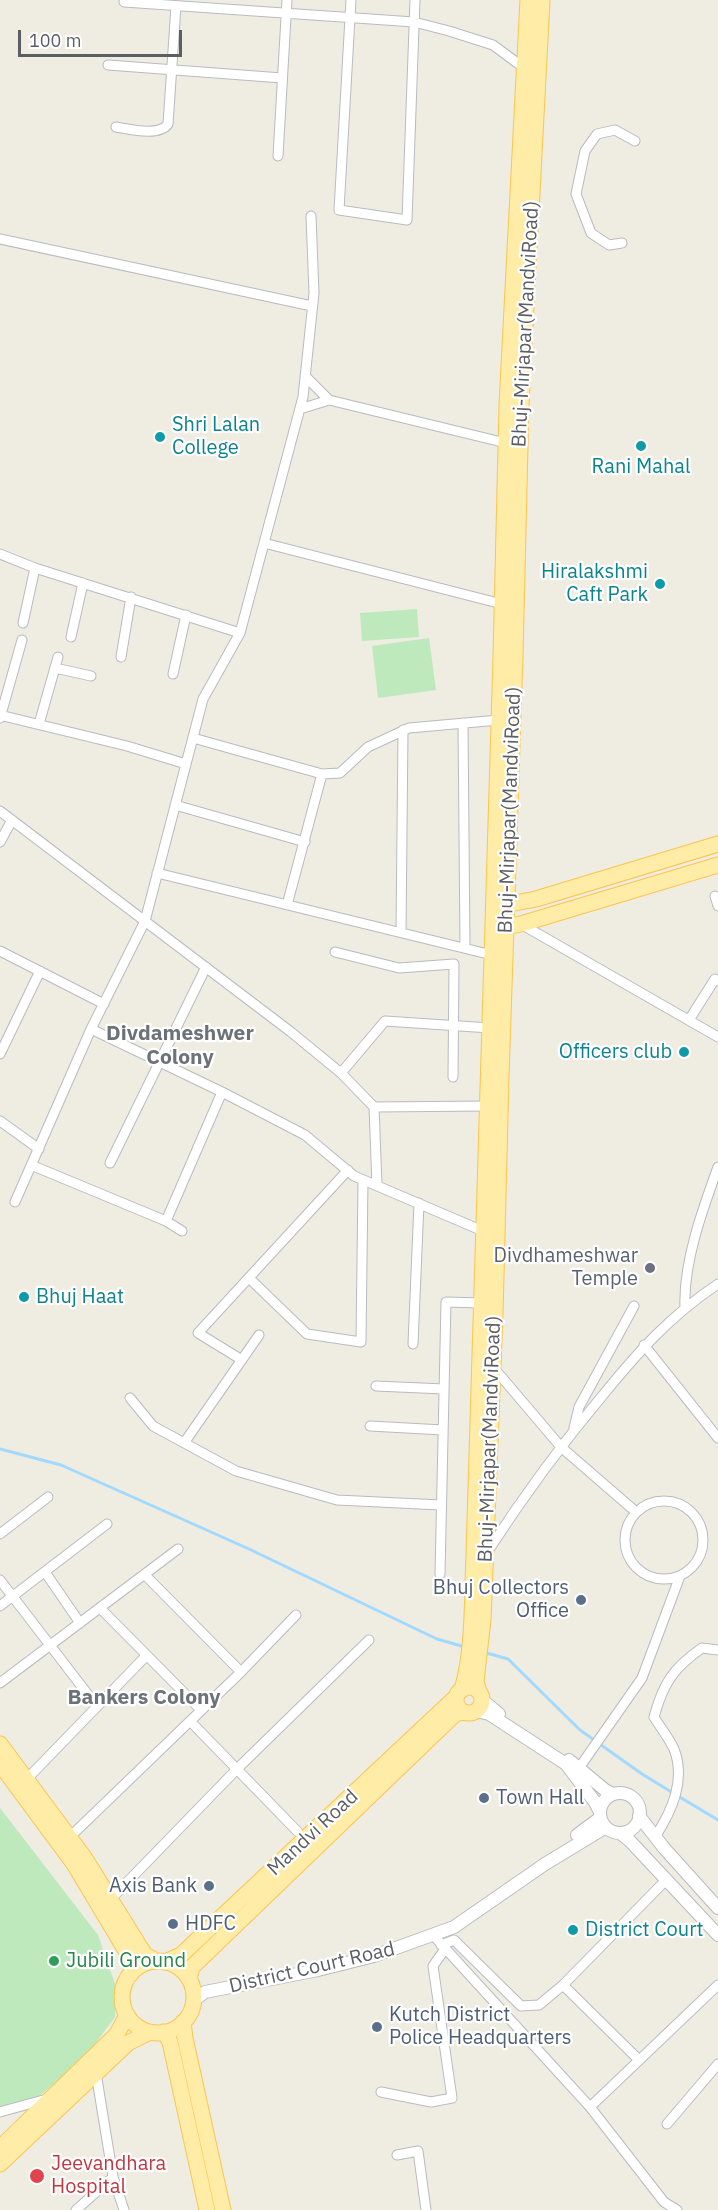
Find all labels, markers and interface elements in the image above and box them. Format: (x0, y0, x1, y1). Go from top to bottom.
scale bar (21, 18, 184, 56)
text: 100 m (29, 29, 81, 52)
street label: Bhuj-Mirjapar(MandviRoad) (508, 200, 544, 448)
place label: Shri Lalan College (172, 413, 260, 460)
marker: Shri Lalan College (153, 430, 167, 444)
marker: Rani Mahal (634, 439, 648, 453)
place label: Rani Mahal (592, 455, 690, 479)
place label: Hiralakshmi Caft Park (541, 560, 648, 607)
marker: Hiralakshmi Caft Park (653, 577, 667, 591)
street label: Bhuj-Mirjapar(MandviRoad) (494, 686, 526, 934)
district label: Divdameshwer Colony (106, 1021, 254, 1071)
place label: Officers club (559, 1040, 672, 1064)
marker: Officers club (677, 1045, 691, 1059)
place label: Divdhameshwar Temple (494, 1244, 638, 1291)
marker: Divdhameshwar Temple (643, 1261, 657, 1275)
place label: Bhuj Haat (36, 1285, 124, 1309)
marker: Bhuj Haat (17, 1290, 31, 1304)
street label: Bhuj-Mirjapar(MandviRoad) (474, 1315, 506, 1563)
place label: Bhuj Collectors Office (433, 1576, 569, 1623)
marker: Bhuj Collectors Office (574, 1593, 588, 1607)
district label: Bankers Colony (67, 1685, 221, 1711)
street label: Mandvi Road (263, 1785, 363, 1881)
place label: Town Hall (496, 1786, 584, 1810)
marker: Town Hall (477, 1791, 491, 1805)
place label: Axis Bank (109, 1874, 197, 1898)
marker: Axis Bank (202, 1879, 216, 1893)
place label: HDFC (185, 1912, 236, 1936)
marker: HDFC (166, 1917, 180, 1931)
place label: District Court (585, 1918, 704, 1942)
marker: District Court (566, 1923, 580, 1937)
street label: District Court Road (227, 1937, 397, 1999)
place label: Jubili Ground (66, 1949, 186, 1973)
marker: Jubili Ground (47, 1954, 61, 1968)
place label: Kutch District Police Headquarters (389, 2003, 571, 2050)
marker: Kutch District Police Headquarters (370, 2020, 384, 2034)
place label: Jeevandhara Hospital (51, 2152, 166, 2199)
marker: Jeevandhara Hospital (28, 2167, 46, 2185)

